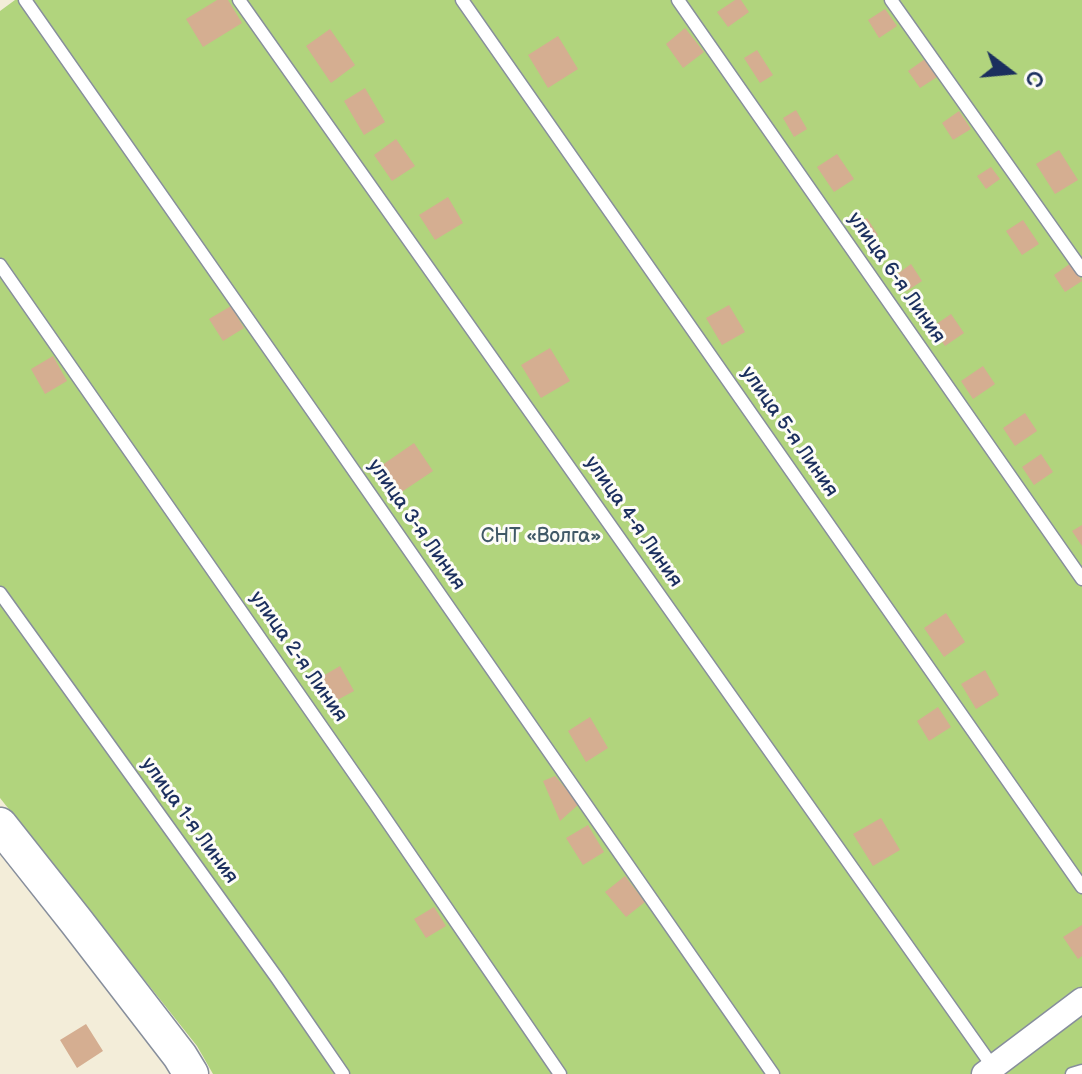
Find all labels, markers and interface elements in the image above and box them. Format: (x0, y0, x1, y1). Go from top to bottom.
north arrow (970, 32, 1050, 112)
text: С (1018, 68, 1049, 90)
street label: улица 6-я Линия (842, 208, 950, 348)
street label: улица 5-я Линия (735, 362, 843, 502)
street label: улица 4-я Линия (579, 452, 687, 592)
street label: улица 3-я Линия (362, 455, 470, 595)
park label: СНТ «Волга» (481, 525, 601, 549)
street label: улица 2-я Линия (244, 587, 352, 727)
street label: улица 1-я Линия (135, 753, 243, 889)

